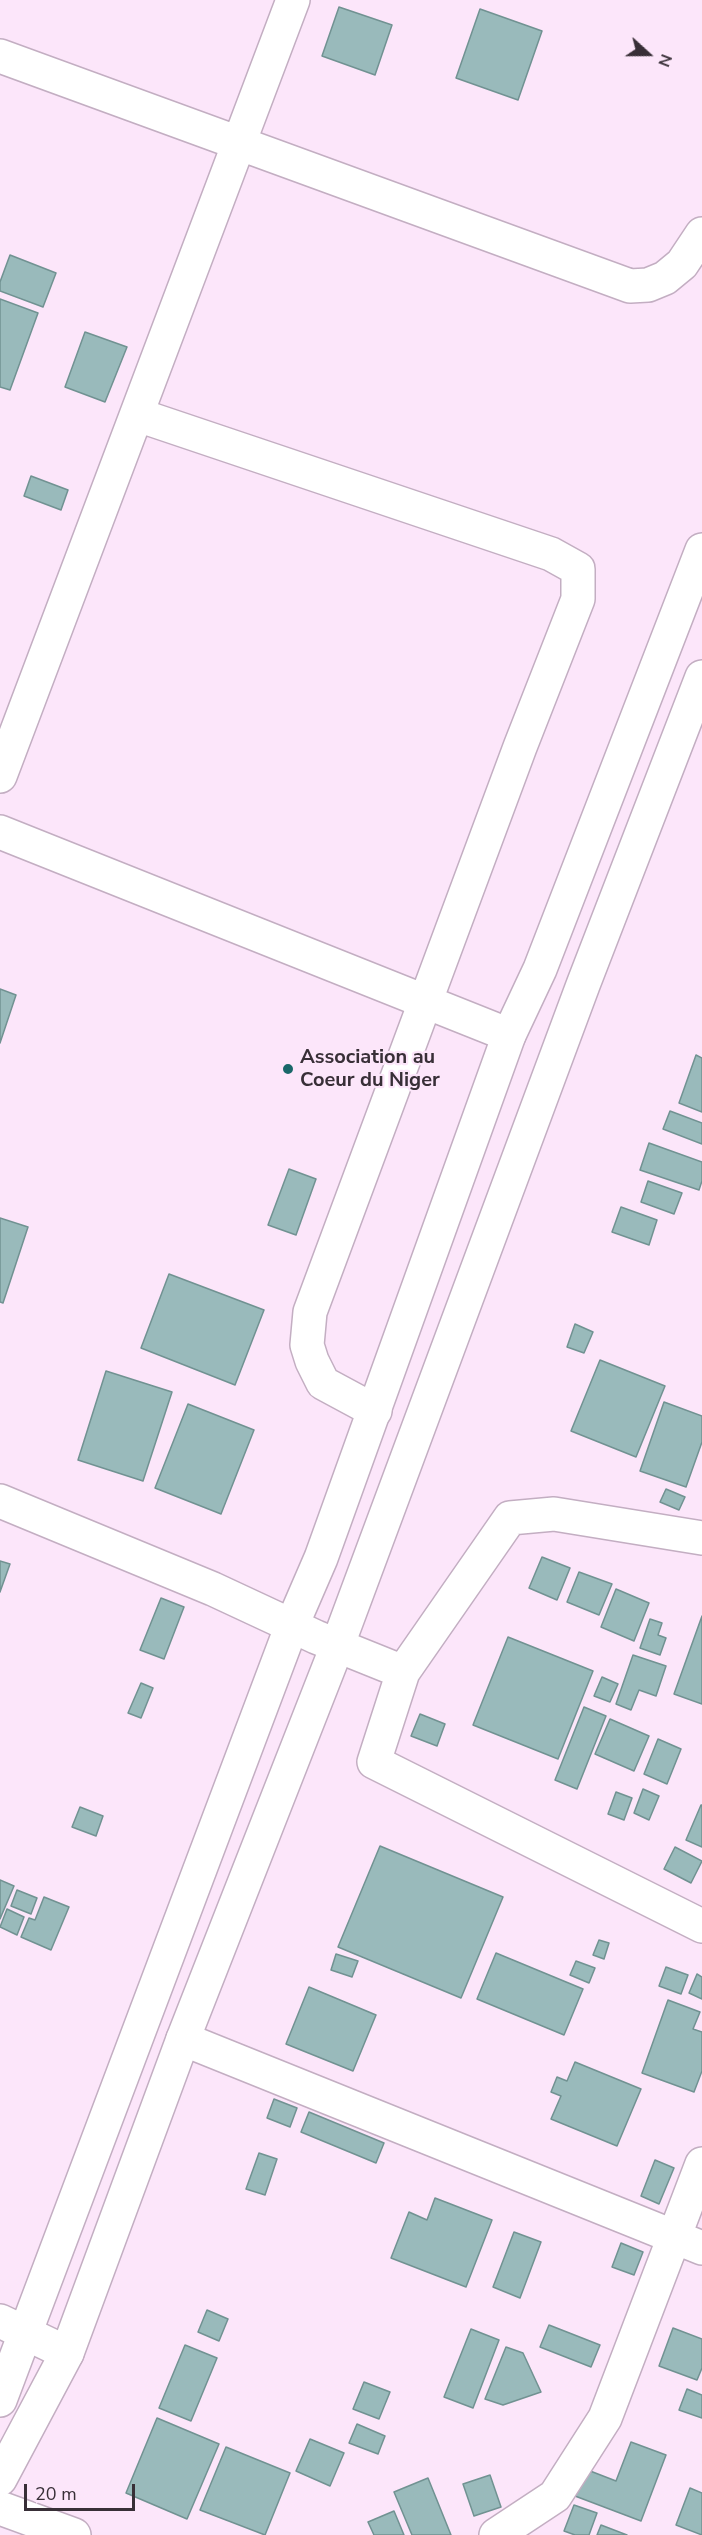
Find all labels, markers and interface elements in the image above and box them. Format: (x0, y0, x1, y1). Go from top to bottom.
north arrow (618, 24, 678, 84)
text: N (652, 51, 677, 70)
place label: Association au Coeur du Niger (300, 1046, 440, 1093)
marker: Association au Coeur du Niger (281, 1062, 295, 1076)
scale bar (27, 2472, 138, 2510)
text: 20 m (35, 2482, 77, 2506)

